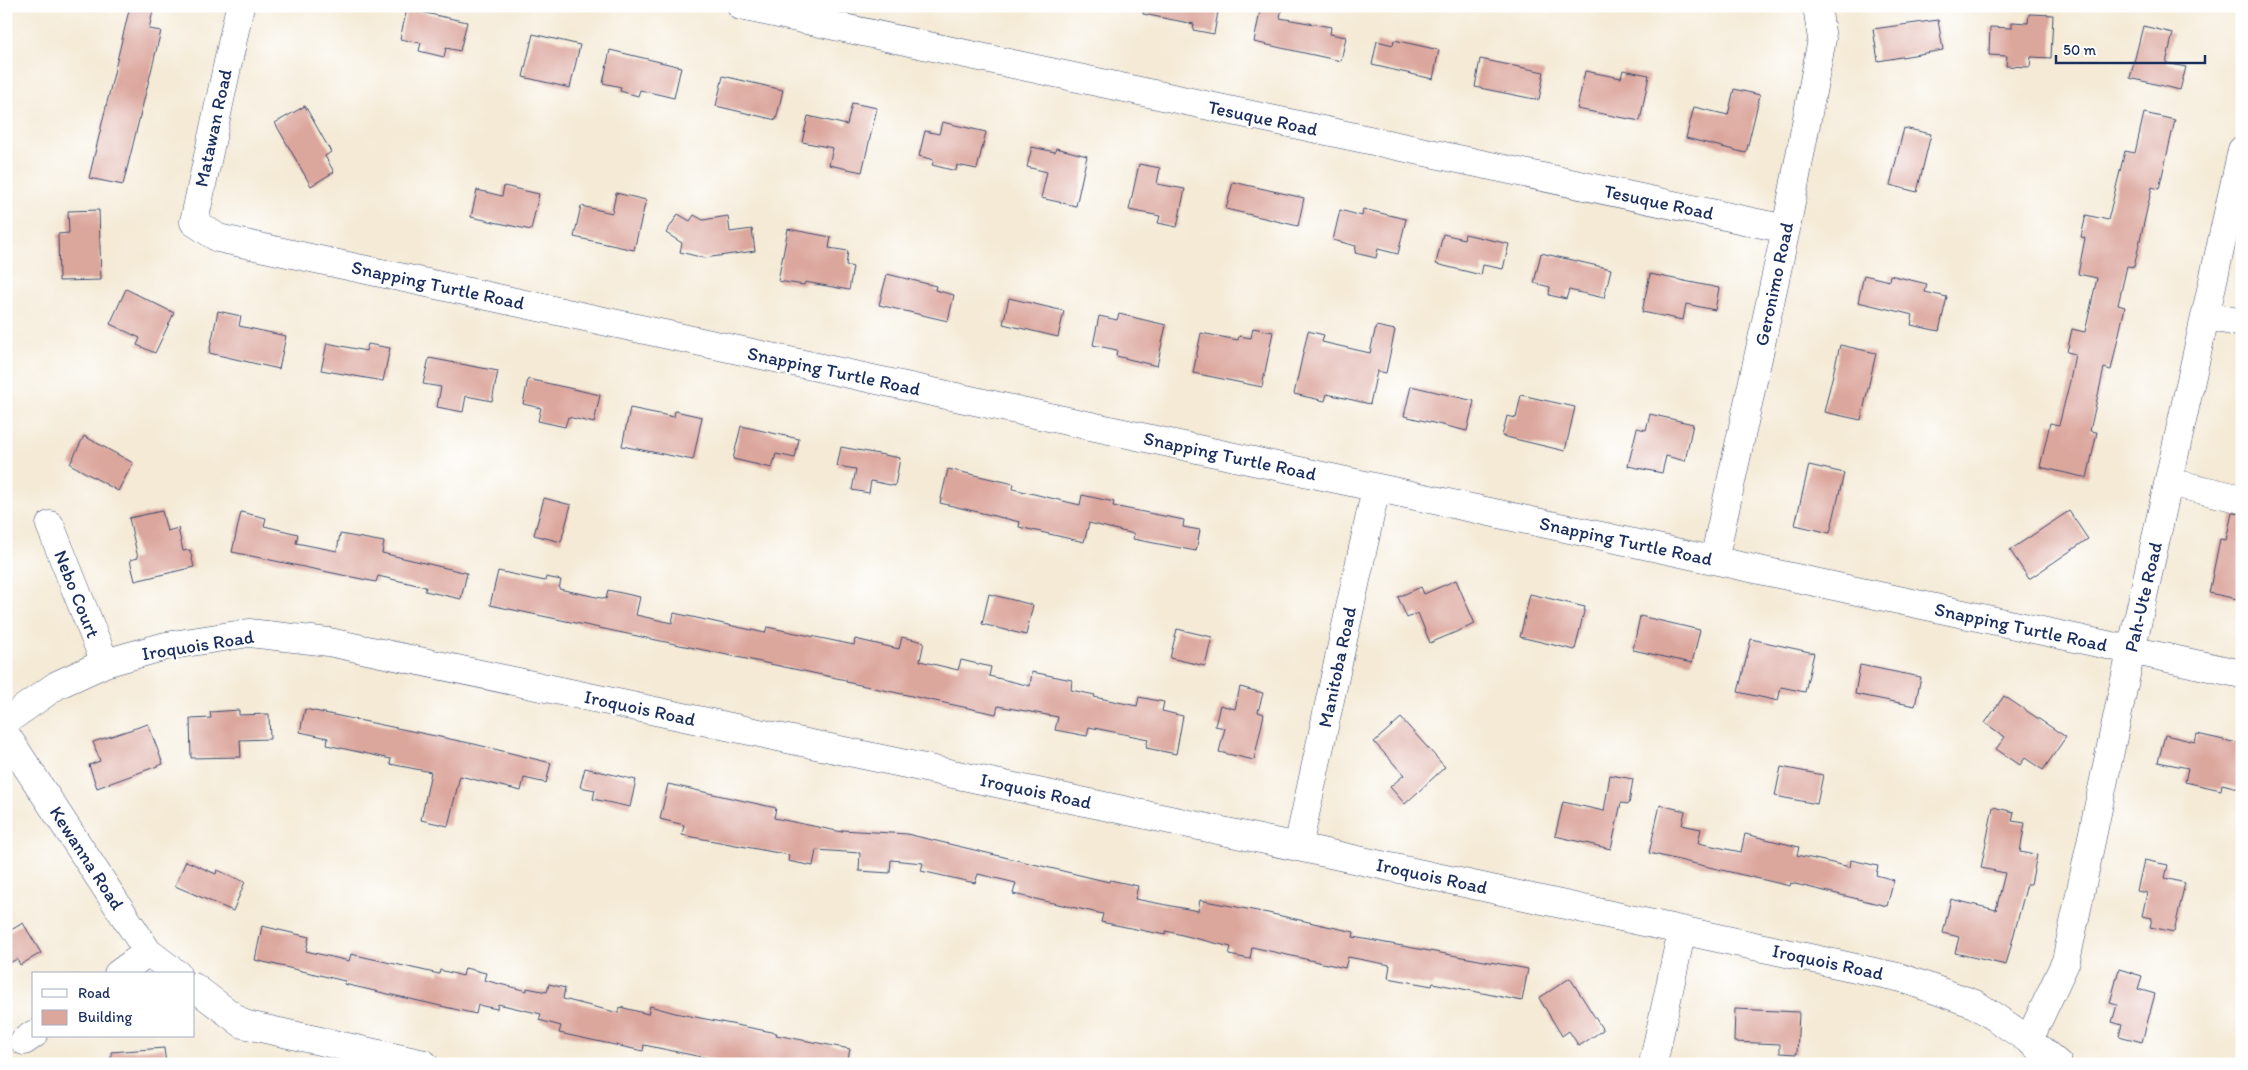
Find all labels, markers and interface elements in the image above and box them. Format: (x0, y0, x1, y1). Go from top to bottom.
scale bar (2056, 32, 2204, 64)
text: 50 m (2063, 41, 2096, 59)
street label: Matawan Road (189, 66, 237, 189)
street label: Tesuque Road (1206, 95, 1321, 141)
street label: Tesuque Road (1602, 179, 1717, 225)
street label: Geronimo Road (1750, 220, 1798, 348)
street label: Snapping Turtle Road (349, 255, 527, 315)
street label: Snapping Turtle Road (745, 341, 923, 401)
street label: Snapping Turtle Road (1141, 426, 1319, 486)
street label: Snapping Turtle Road (1537, 511, 1715, 571)
street label: Pah-Ute Road (2119, 539, 2167, 654)
street label: Nebo Court (49, 547, 105, 641)
street label: Snapping Turtle Road (1932, 597, 2110, 657)
street label: Manitoba Road (1313, 604, 1361, 729)
street label: Iroquois Road (140, 625, 256, 665)
street label: Iroquois Road (582, 685, 698, 731)
street label: Iroquois Road (978, 768, 1094, 814)
street label: Kewanna Road (45, 802, 129, 915)
street label: Iroquois Road (1374, 853, 1490, 899)
street label: Iroquois Road (1770, 939, 1886, 985)
legend (32, 972, 195, 1038)
text: Road (78, 984, 111, 1002)
text: Building (78, 1008, 132, 1026)

